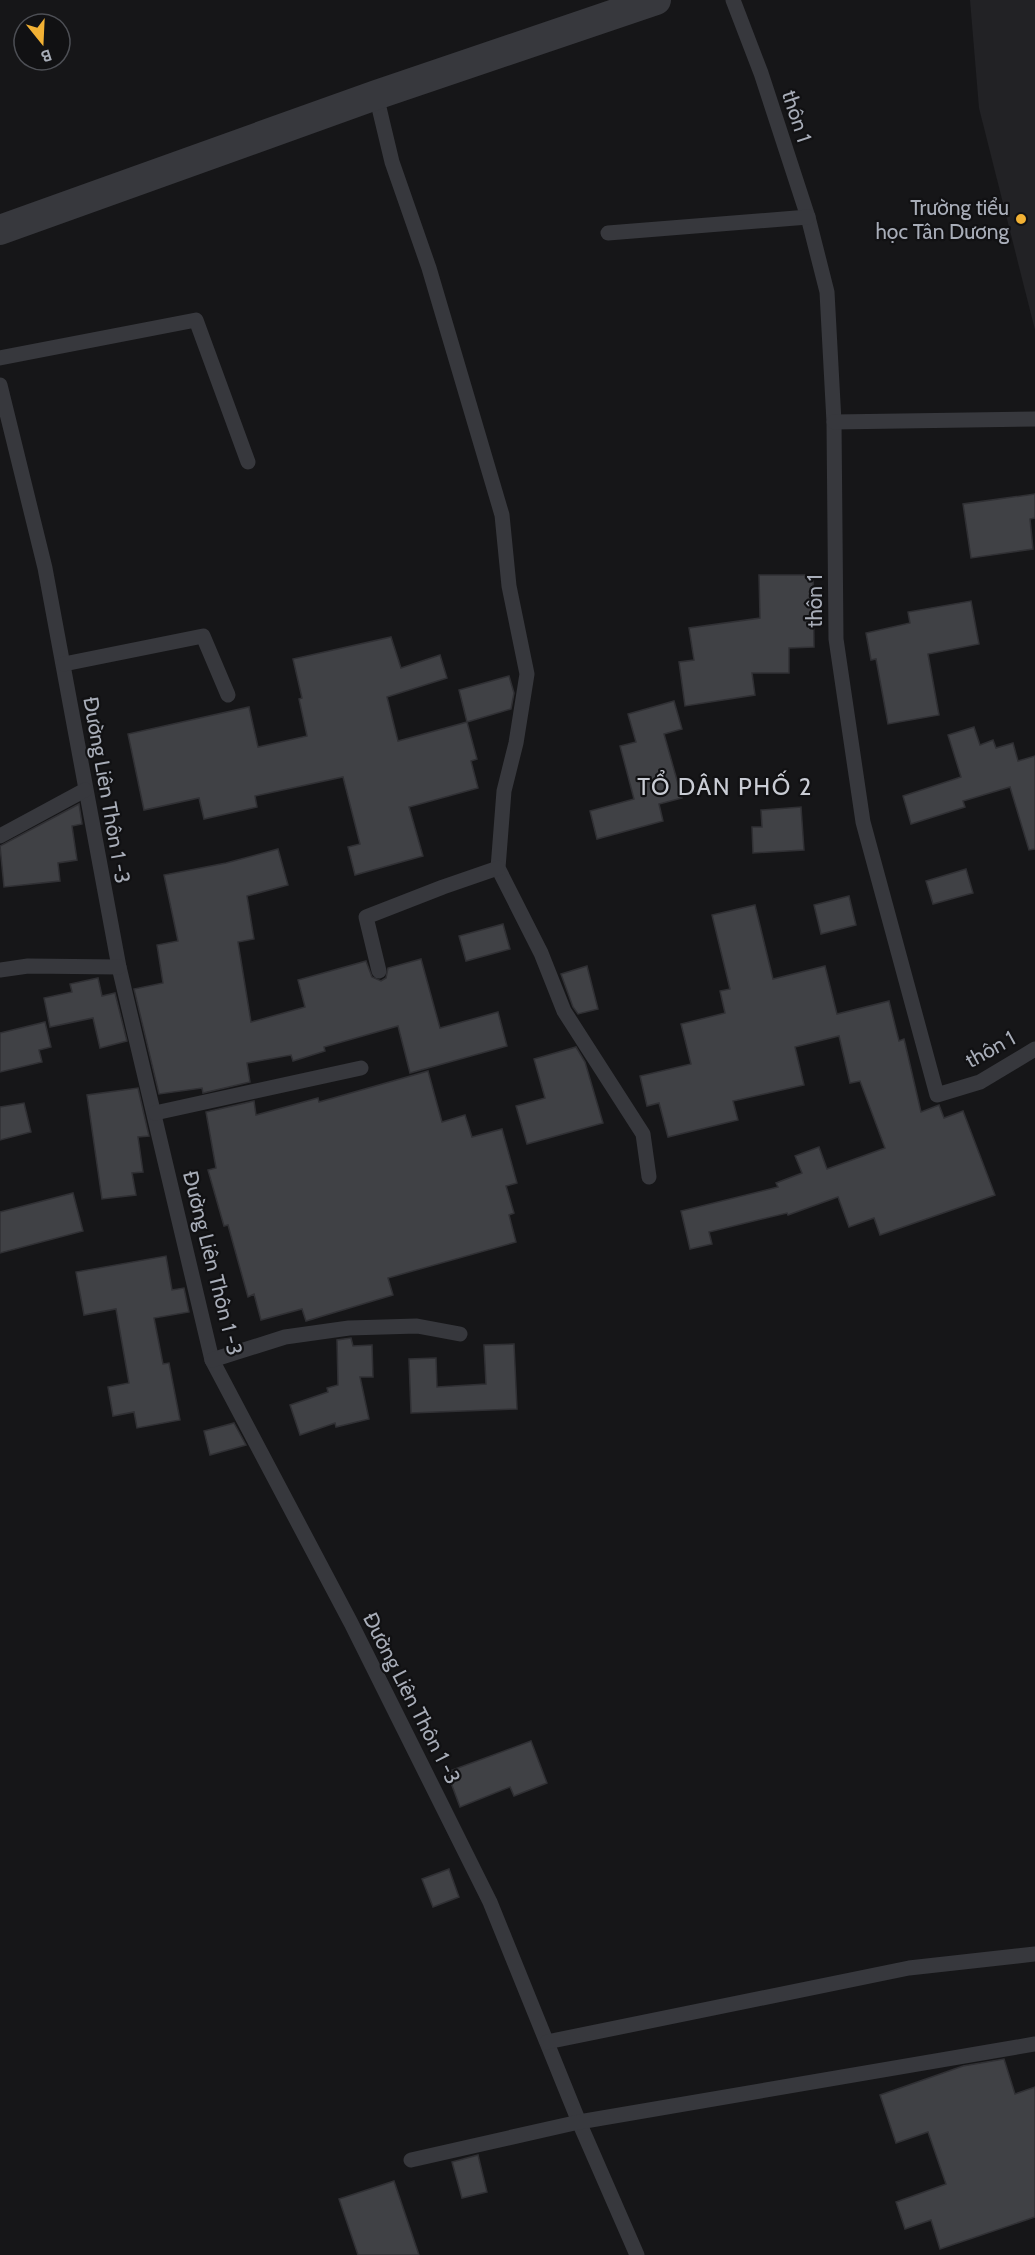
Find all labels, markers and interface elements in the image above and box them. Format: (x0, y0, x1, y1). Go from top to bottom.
north arrow (12, 12, 72, 72)
text: B (39, 45, 54, 66)
street label: thôn 1 (777, 87, 817, 145)
place label: Trường tiểu học Tân Dương (875, 195, 1010, 244)
marker: Trường tiểu học Tân Dương (1014, 212, 1028, 226)
street label: thôn 1 (802, 574, 827, 628)
street label: Đường Liên Thôn 1 -3 (78, 695, 136, 885)
district label: TỔ DÂN PHỐ 2 (637, 769, 813, 801)
street label: thôn 1 (961, 1025, 1019, 1073)
street label: Đường Liên Thôn 1 -3 (178, 1168, 248, 1358)
street label: Đường Liên Thôn 1 -3 (358, 1608, 466, 1788)

